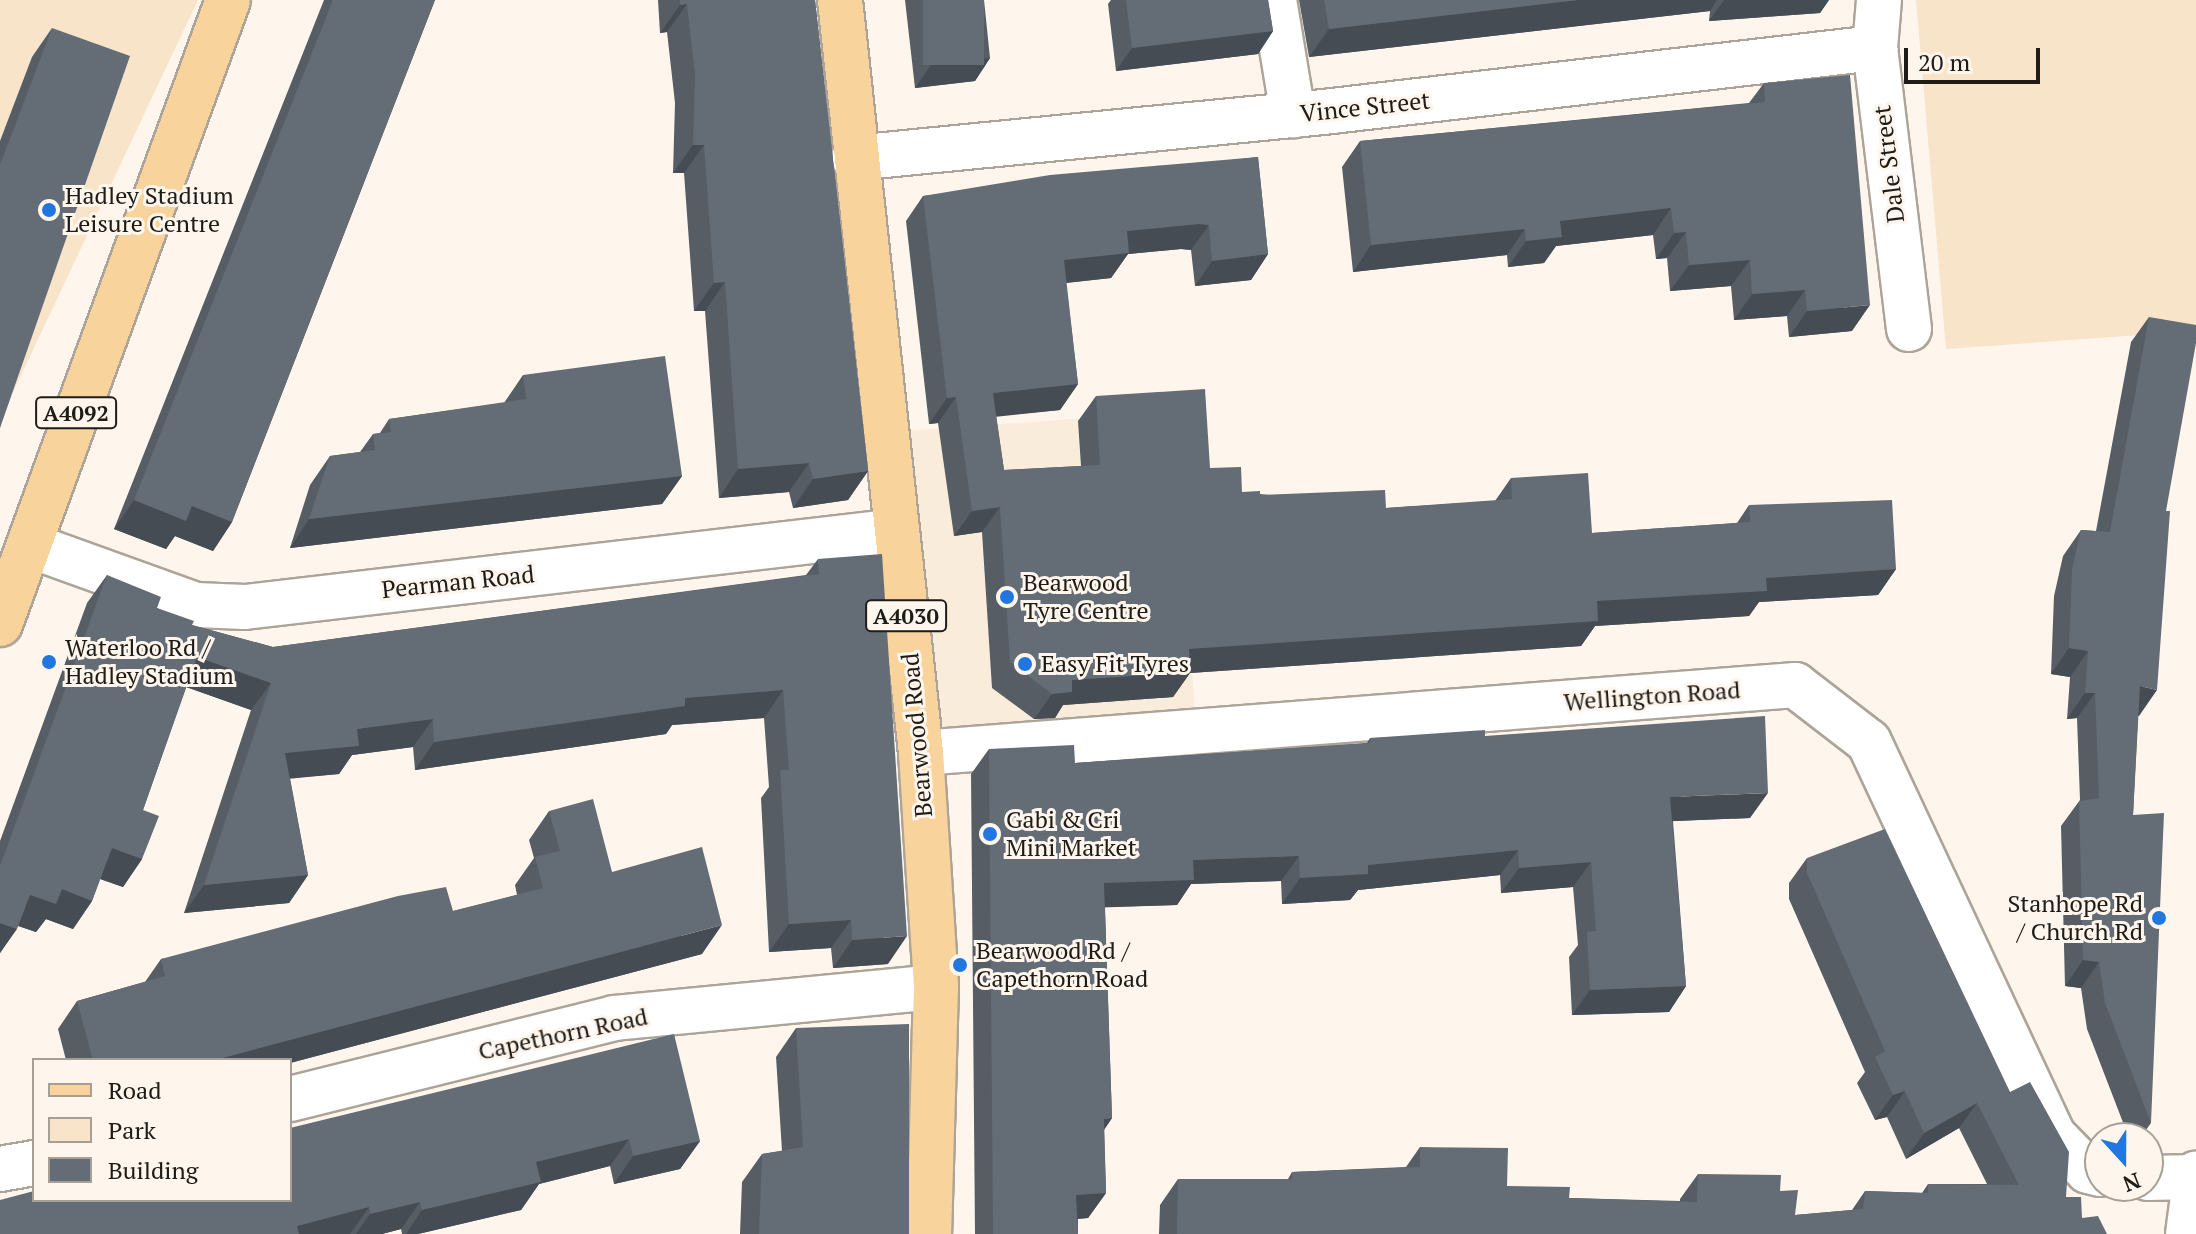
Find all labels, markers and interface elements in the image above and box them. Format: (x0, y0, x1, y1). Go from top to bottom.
scale bar (1908, 32, 2044, 82)
text: 20 m (1918, 46, 1970, 78)
street label: Vince Street (1299, 86, 1431, 128)
street label: Dale Street (1868, 104, 1910, 224)
place label: Hadley Stadium Leisure Centre (65, 182, 234, 238)
marker: Hadley Stadium Leisure Centre (40, 201, 58, 219)
road number: A4092 (34, 395, 118, 431)
street label: Pearman Road (380, 560, 536, 604)
place label: Bearwood Tyre Centre (1023, 569, 1148, 625)
marker: Bearwood Tyre Centre (998, 588, 1016, 606)
road number: A4030 (864, 598, 948, 634)
place label: Waterloo Rd / Hadley Stadium (65, 634, 234, 690)
place label: Easy Fit Tyres (1041, 650, 1189, 678)
street label: Bearwood Road (895, 652, 939, 818)
marker: Waterloo Rd / Hadley Stadium (40, 653, 58, 671)
marker: Easy Fit Tyres (1016, 655, 1034, 673)
street label: Wellington Road (1563, 675, 1741, 717)
place label: Gabi & Cri Mini Market (1006, 806, 1137, 862)
marker: Gabi & Cri Mini Market (981, 825, 999, 843)
place label: Stanhope Rd / Church Rd (2007, 890, 2143, 946)
marker: Stanhope Rd / Church Rd (2150, 909, 2168, 927)
place label: Bearwood Rd / Capethorn Road (976, 937, 1148, 993)
marker: Bearwood Rd / Capethorn Road (951, 956, 969, 974)
street label: Capethorn Road (476, 1002, 650, 1066)
legend (32, 1058, 292, 1202)
text: Road (108, 1074, 162, 1106)
text: Park (108, 1114, 156, 1146)
north arrow (2084, 1122, 2164, 1202)
text: Building (108, 1154, 198, 1186)
text: N (2119, 1166, 2145, 1200)

